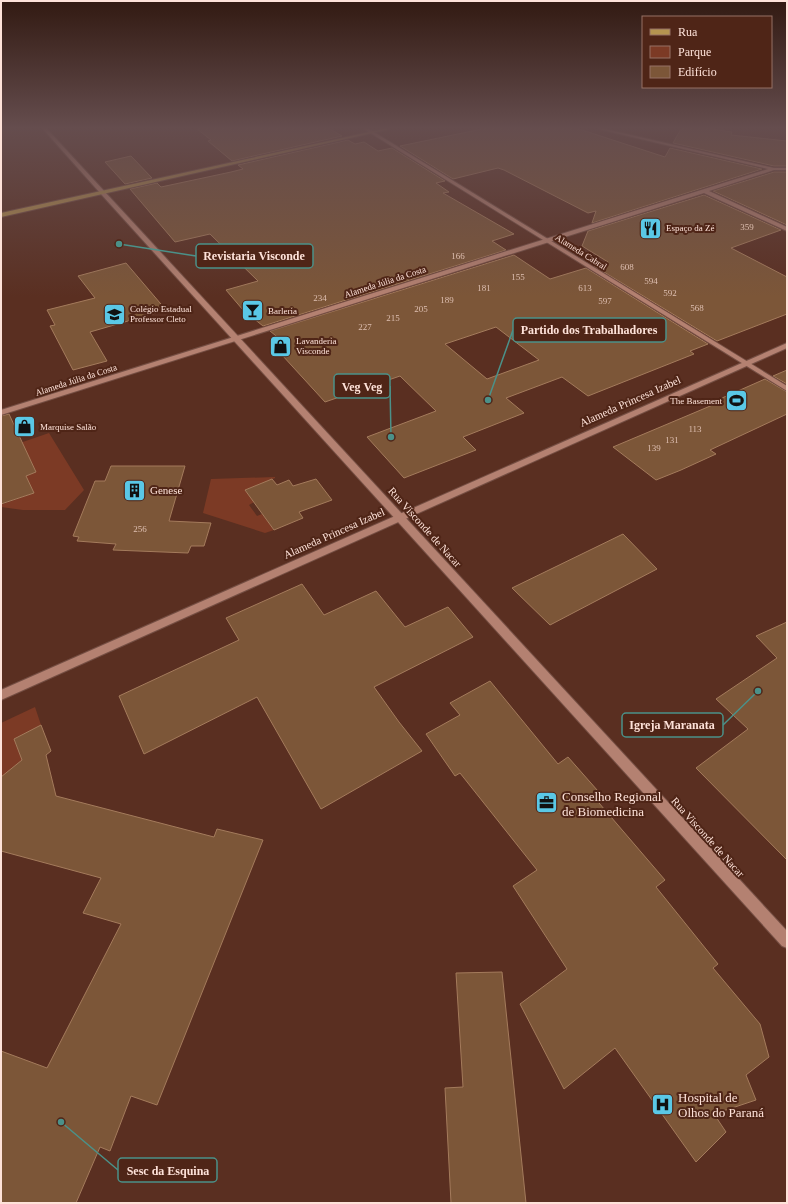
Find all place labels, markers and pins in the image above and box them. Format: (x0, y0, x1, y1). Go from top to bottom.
restaurant icon: Espaço da Zé (637, 215, 663, 241)
place label: Espaço da Zé (666, 223, 714, 233)
callout: Revistaria Visconde (196, 244, 313, 268)
bar icon: Barleria (240, 298, 266, 324)
school or university icon: Colégio Estadual Professor Cleto (101, 301, 127, 327)
place label: Colégio Estadual Professor Cleto (130, 304, 192, 324)
place label: Barleria (268, 306, 297, 316)
callout: Partido dos Trabalhadores (513, 318, 666, 342)
shop icon: Lavanderia Visconde (268, 333, 294, 359)
place label: Lavanderia Visconde (296, 336, 336, 356)
callout: Veg Veg (334, 374, 390, 398)
sports icon: The Basement (724, 388, 750, 414)
place label: The Basement (670, 396, 722, 406)
shop icon: Marquise Salão (12, 414, 38, 440)
place label: Marquise Salão (40, 422, 97, 432)
building icon: Genese (122, 477, 148, 503)
place label: Genese (150, 484, 182, 496)
callout: Igreja Maranata (622, 713, 723, 737)
place label: Conselho Regional de Biomedicina (562, 789, 662, 819)
office icon: Conselho Regional de Biomedicina (533, 790, 559, 816)
place label: Hospital de Olhos do Paraná (678, 1090, 764, 1120)
hospital icon: Hospital de Olhos do Paraná (649, 1091, 675, 1117)
callout: Sesc da Esquina (118, 1158, 217, 1182)

